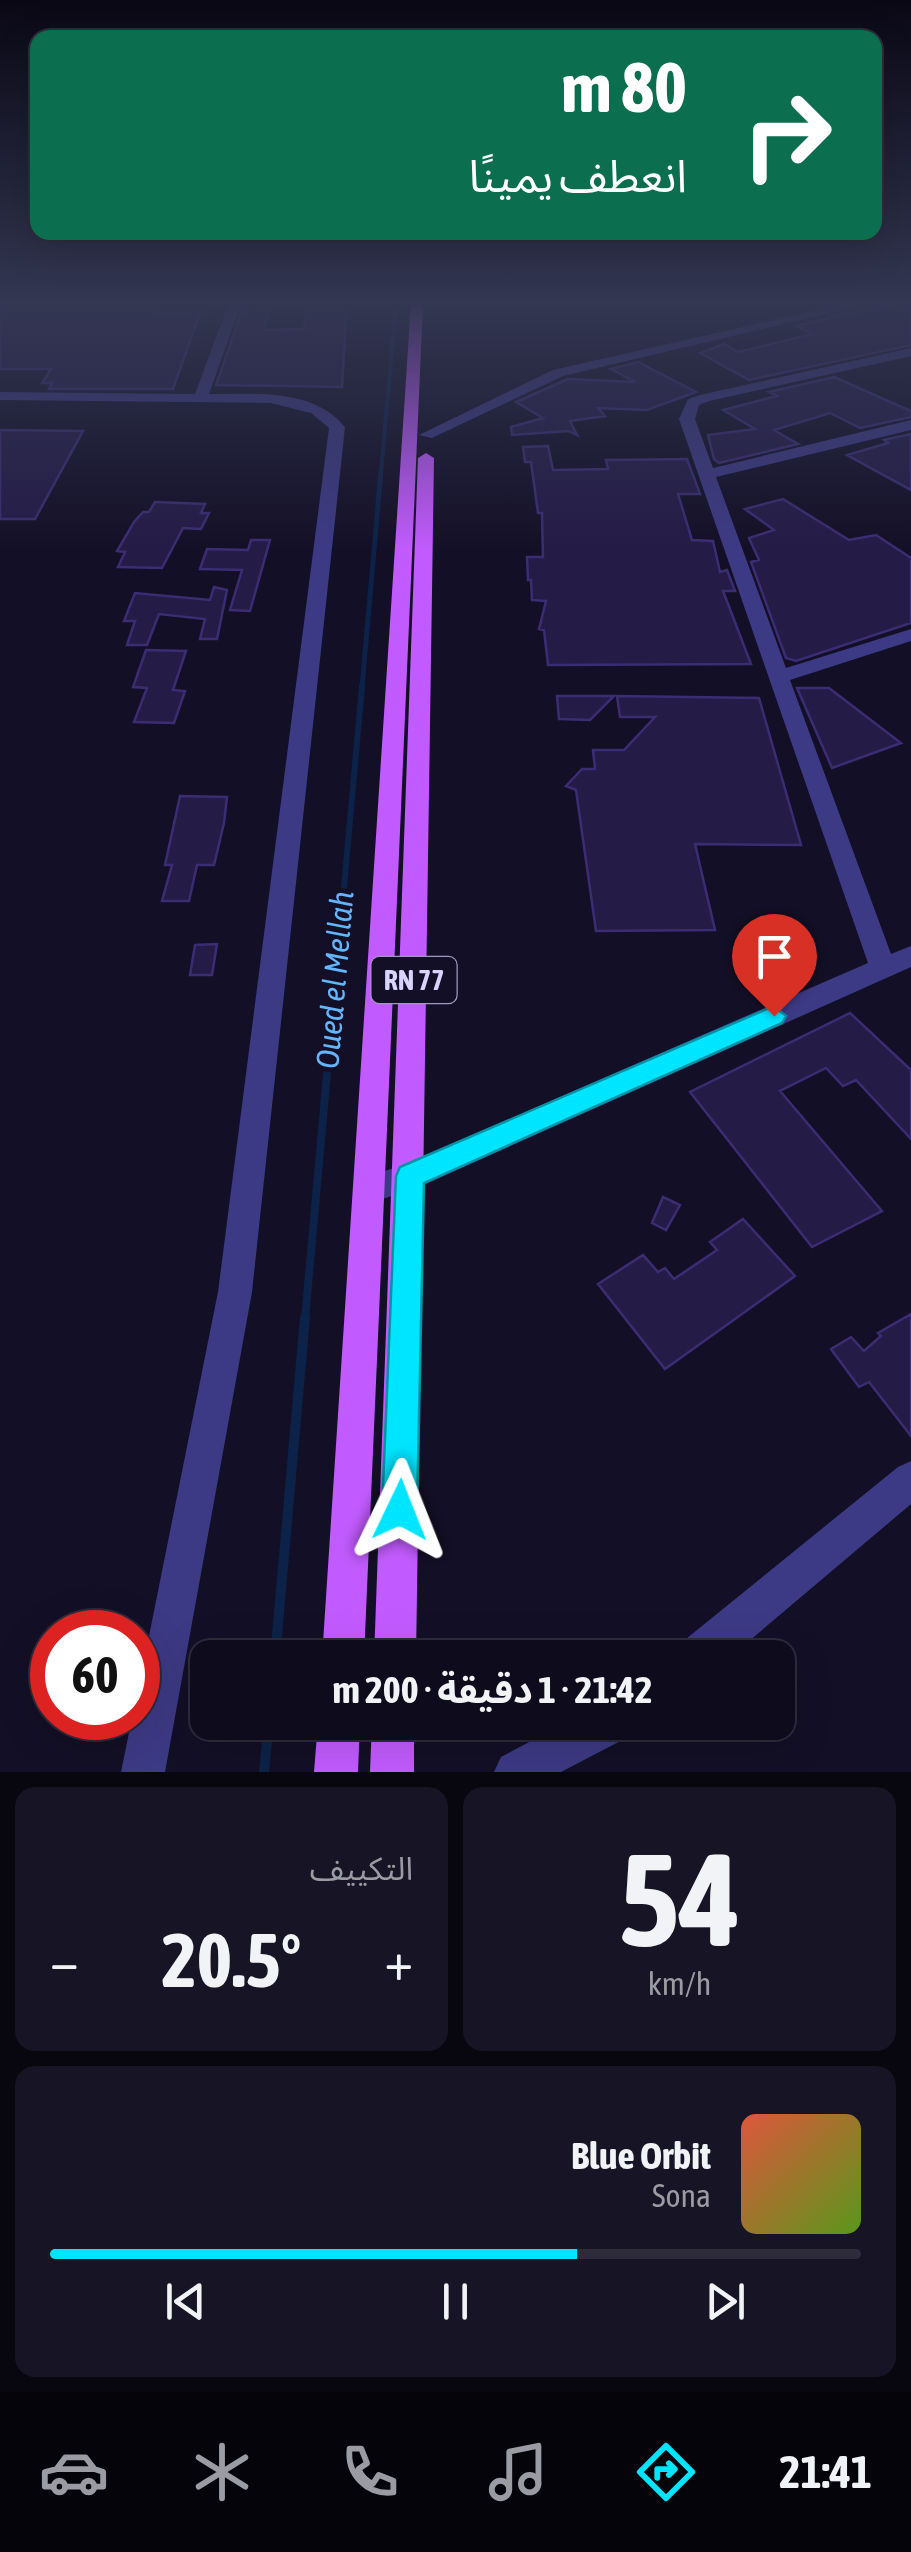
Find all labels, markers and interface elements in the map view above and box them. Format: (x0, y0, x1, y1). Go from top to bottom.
text: 80 m (561, 47, 687, 127)
icon: right (722, 70, 852, 200)
text: انعطف يمينًا (468, 150, 687, 202)
water label: Oued el Mellah (308, 890, 361, 1070)
pin (732, 914, 817, 1017)
icon: arrive (747, 929, 802, 984)
road number: RN 77 (372, 957, 456, 1003)
position arrow (348, 1458, 452, 1562)
speed limit sign: 60 (30, 1610, 160, 1740)
text: 21:42 · 1 دقيقة · 200 m (332, 1668, 653, 1711)
text: 54 (618, 1825, 741, 1974)
text: التكييف (310, 1850, 413, 1887)
text: 20.5° (162, 1917, 301, 2003)
text: − (50, 1929, 79, 1992)
text: + (384, 1929, 413, 1992)
text: km/h (648, 1965, 711, 2002)
text: Blue Orbit (571, 2134, 711, 2177)
text: Sona (652, 2177, 711, 2214)
icon: previous (158, 2274, 213, 2329)
icon: pause (428, 2274, 483, 2329)
icon: next (698, 2274, 753, 2329)
icon: car (39, 2437, 109, 2507)
icon: climate (187, 2437, 257, 2507)
icon: phone (335, 2437, 405, 2507)
icon: music (483, 2437, 553, 2507)
icon: directions (631, 2437, 701, 2507)
text: 21:41 (779, 2446, 872, 2498)

